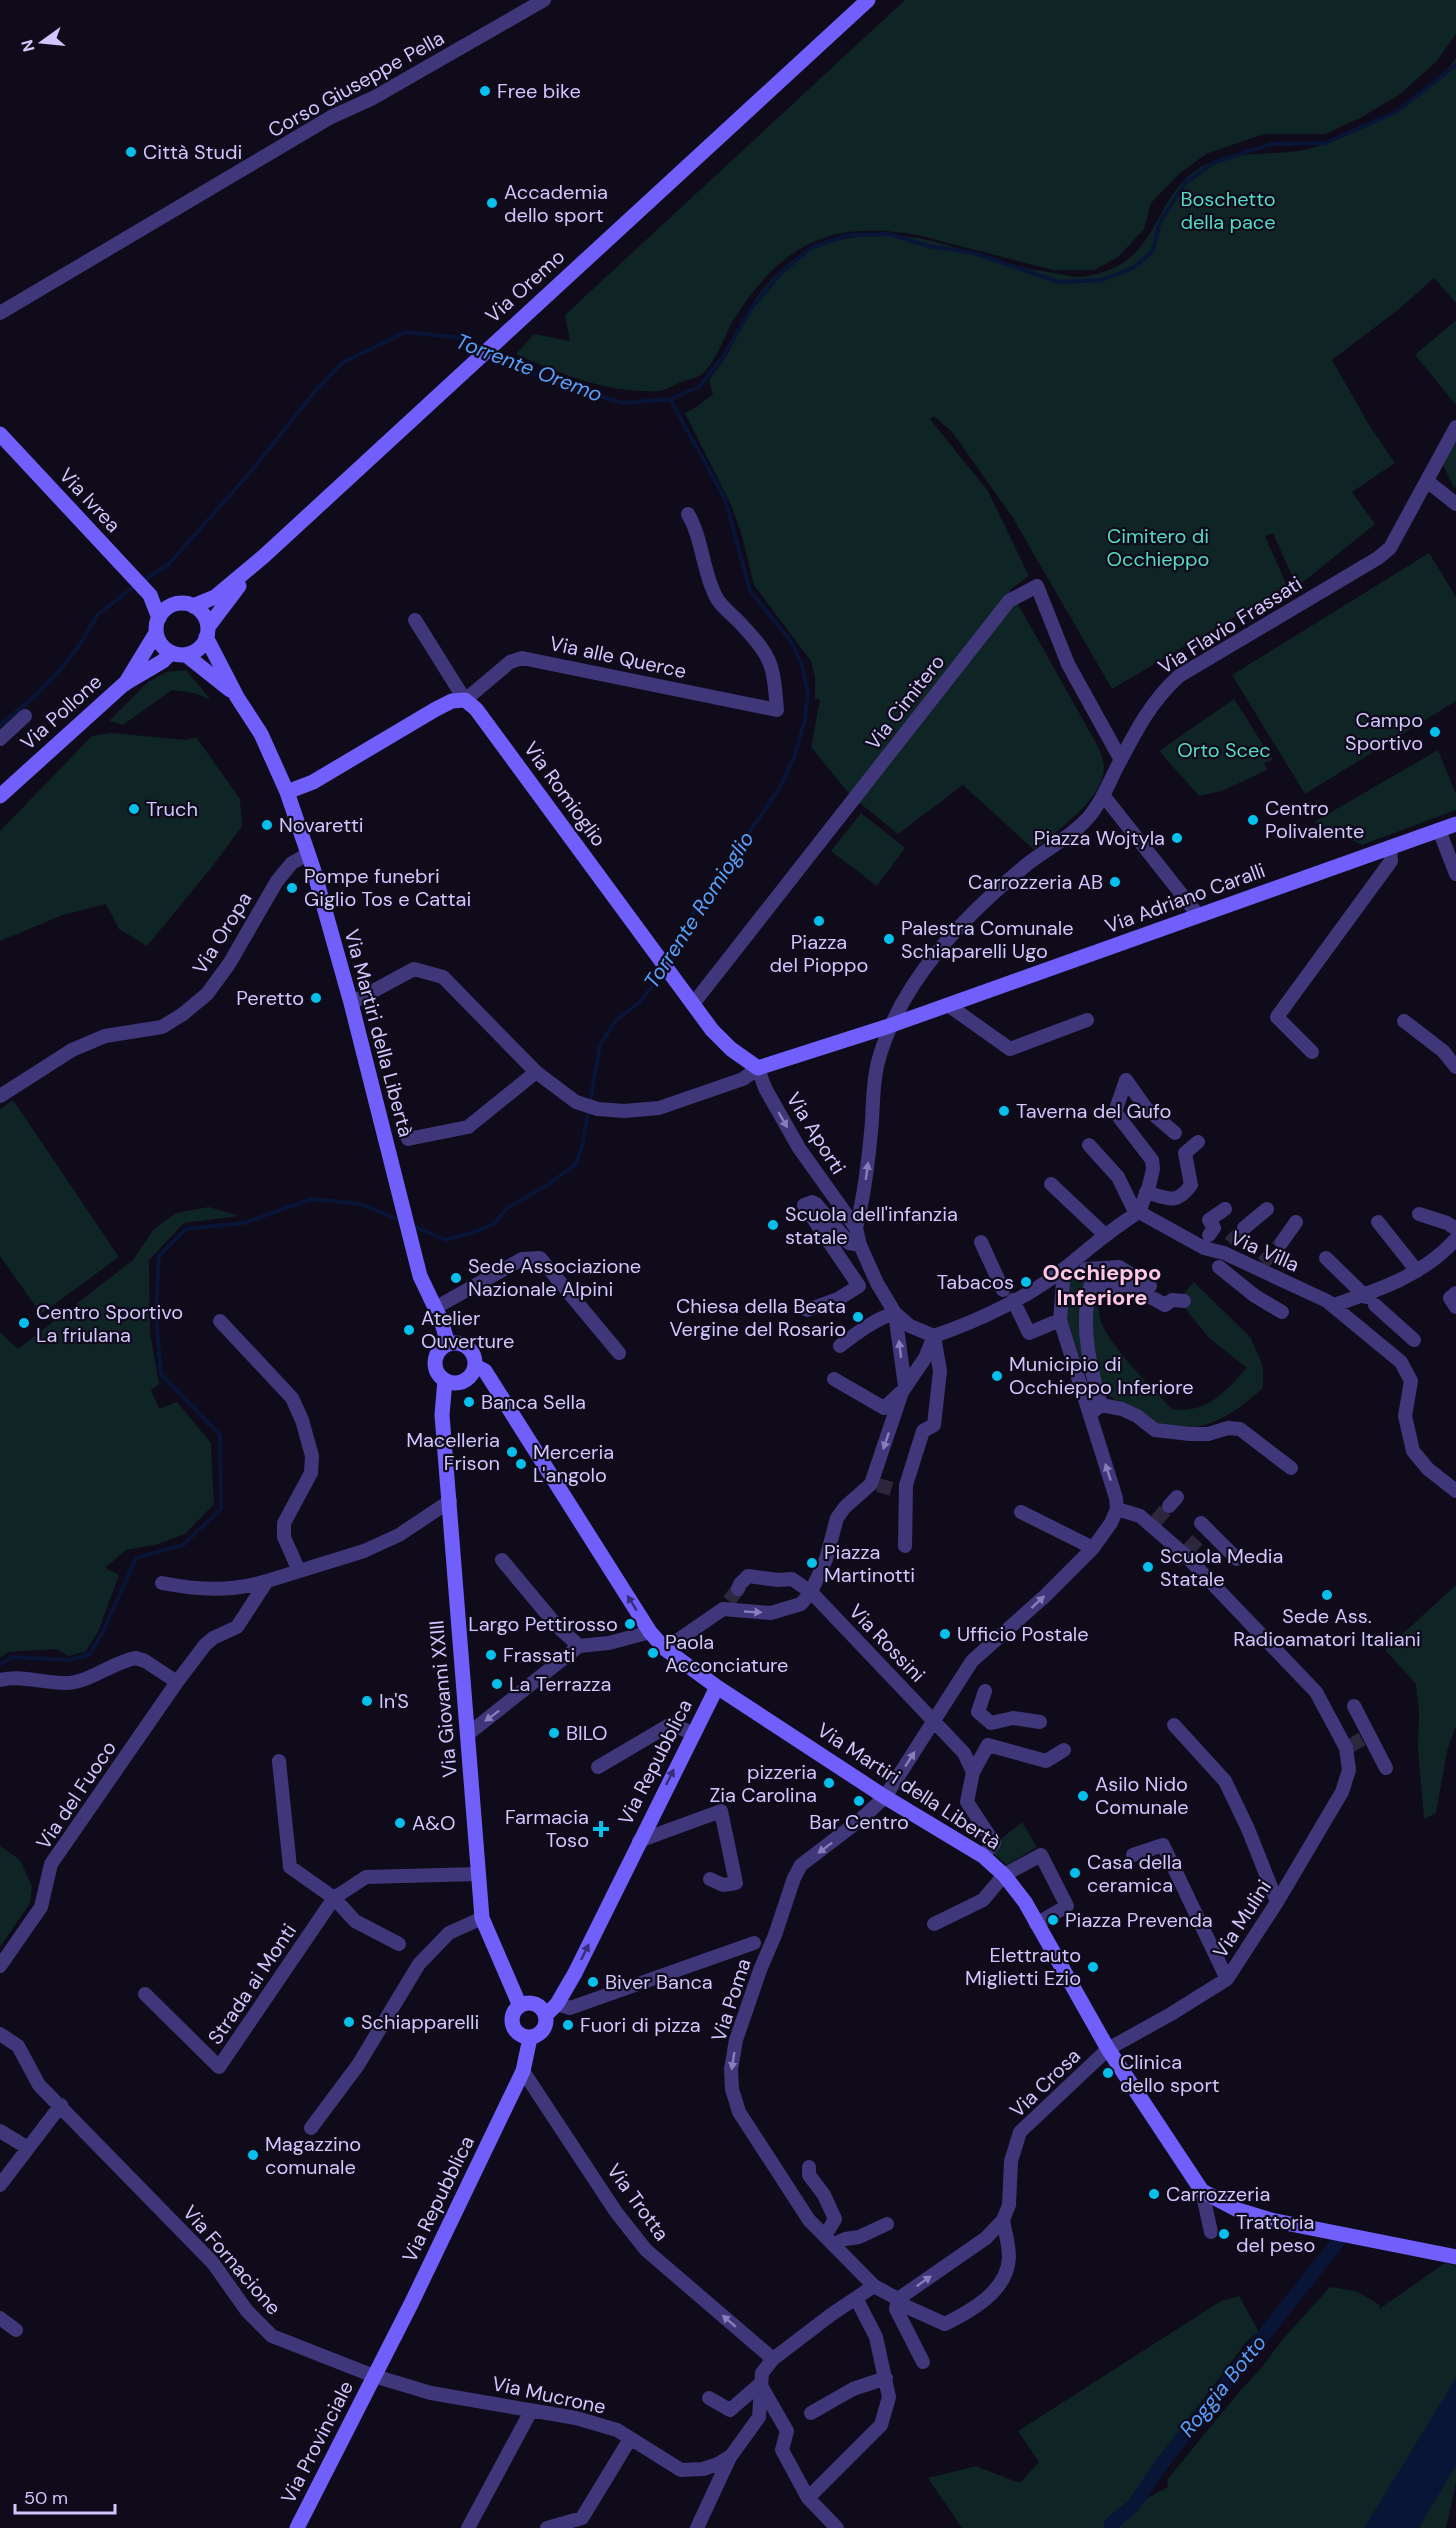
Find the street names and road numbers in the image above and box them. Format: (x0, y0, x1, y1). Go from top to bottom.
street label: Corso Giuseppe Pella (263, 25, 449, 143)
street label: Via Oremo (480, 244, 570, 328)
street label: Via Ivrea (54, 462, 126, 538)
street label: Via Flavio Frassati (1153, 570, 1307, 680)
street label: Via alle Querce (547, 630, 689, 684)
street label: Via Cimitero (860, 649, 950, 755)
street label: Via Pollone (15, 669, 107, 755)
street label: Via Romioglio (518, 736, 612, 852)
street label: Via Adriano Caralli (1101, 857, 1269, 939)
street label: Via Oropa (187, 887, 257, 979)
street label: Via Martiri della Libertà (339, 926, 419, 1140)
street label: Via Aporti (781, 1087, 851, 1179)
street label: Via Villa (1227, 1224, 1303, 1278)
street label: Via Rossini (843, 1598, 931, 1688)
street label: Via Giovanni XXIII (423, 1619, 463, 1779)
street label: Via Repubblica (612, 1695, 698, 1829)
street label: Via Martiri della Libertà (812, 1717, 1006, 1855)
street label: Via del Fuoco (30, 1736, 122, 1854)
street label: Via Mulini (1207, 1875, 1277, 1963)
street label: Strada ai Monti (202, 1919, 302, 2049)
street label: Via Poma (705, 1955, 757, 2045)
street label: Via Crosa (1004, 2043, 1086, 2123)
street label: Via Repubblica (396, 2131, 480, 2267)
street label: Via Trotta (601, 2158, 675, 2246)
street label: Via Fornacione (177, 2200, 287, 2320)
street label: Via Mucrone (490, 2370, 608, 2420)
street label: Via Provinciale (275, 2376, 359, 2508)

